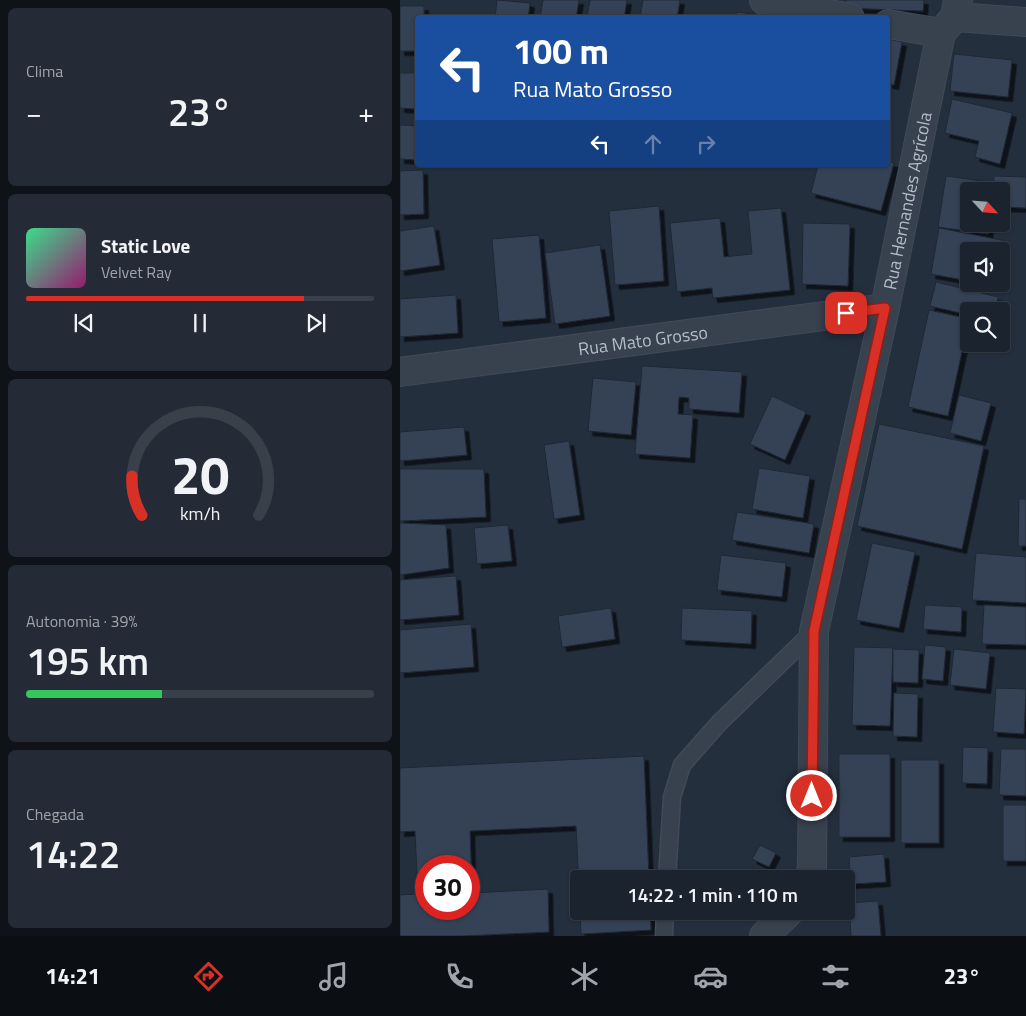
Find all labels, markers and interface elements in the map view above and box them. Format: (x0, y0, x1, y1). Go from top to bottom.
text: 100 m (513, 24, 609, 78)
icon: left (430, 35, 495, 100)
text: Clima (26, 59, 63, 83)
text: Rua Mato Grosso (513, 72, 672, 106)
text: 23° (168, 83, 232, 141)
text: − (26, 91, 42, 134)
text: + (358, 91, 374, 134)
street label: Rua Hernandes Agrícola (876, 109, 938, 292)
icon: left (586, 130, 614, 158)
icon: ahead (639, 130, 667, 158)
icon: right (692, 130, 720, 158)
north arrow (960, 182, 1010, 232)
map controls (960, 182, 1010, 352)
text: Static Love (101, 231, 190, 260)
button: sound (960, 242, 1010, 292)
text: Velvet Ray (101, 260, 172, 284)
pin (825, 292, 867, 334)
icon: arrive (832, 299, 860, 327)
button: search (960, 302, 1010, 352)
icon: previous (70, 309, 98, 337)
icon: pause (186, 309, 214, 337)
icon: next (302, 309, 330, 337)
street label: Rua Mato Grosso (576, 318, 709, 362)
text: 20 (171, 435, 229, 514)
text: km/h (180, 500, 220, 527)
text: Autonomia · 39% (26, 609, 137, 633)
text: 195 km (26, 632, 149, 690)
position arrow (785, 769, 837, 821)
text: Chegada (26, 802, 84, 826)
text: 14:22 (26, 825, 120, 883)
speed limit sign: 30 (415, 855, 480, 920)
text: 14:22 · 1 min · 110 m (627, 880, 798, 909)
text: 14:21 (45, 959, 100, 993)
icon: directions (191, 959, 226, 994)
icon: music (316, 959, 351, 994)
icon: phone (442, 959, 477, 994)
icon: climate (567, 959, 602, 994)
icon: car (693, 959, 728, 994)
icon: filters (818, 959, 853, 994)
text: 23° (944, 959, 981, 993)

